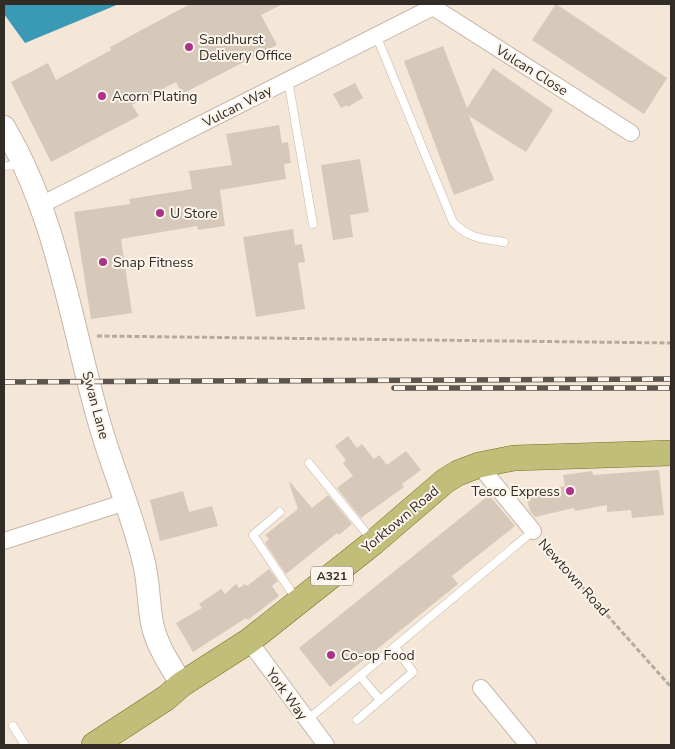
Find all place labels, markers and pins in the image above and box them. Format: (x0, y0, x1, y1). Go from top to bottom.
place label: Sandhurst Delivery Office (199, 30, 292, 65)
marker: Sandhurst Delivery Office (183, 41, 195, 53)
place label: Acorn Plating (112, 87, 198, 106)
marker: Acorn Plating (96, 90, 108, 102)
place label: U Store (170, 204, 217, 223)
marker: U Store (154, 207, 166, 219)
place label: Snap Fitness (113, 253, 194, 272)
marker: Snap Fitness (97, 256, 109, 268)
place label: Tesco Express (471, 482, 560, 501)
marker: Tesco Express (564, 485, 576, 497)
place label: Co-op Food (341, 646, 415, 665)
marker: Co-op Food (325, 649, 337, 661)

